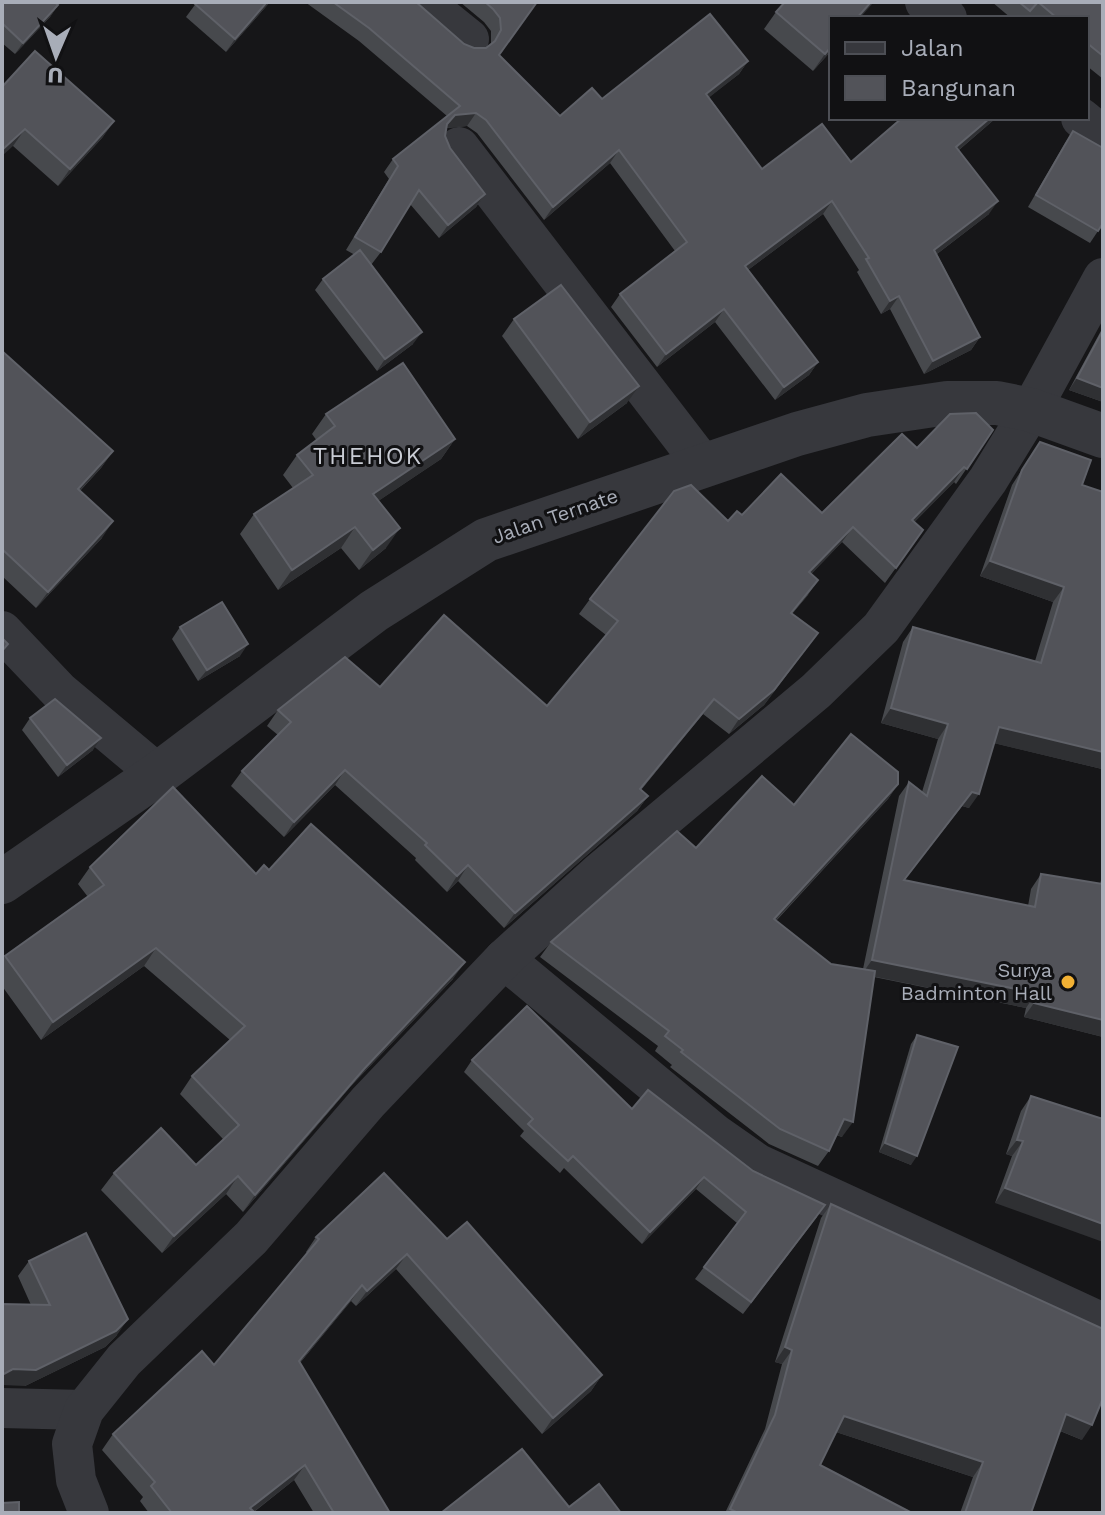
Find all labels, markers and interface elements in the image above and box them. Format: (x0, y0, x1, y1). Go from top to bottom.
north arrow (16, 16, 96, 96)
legend (829, 16, 1089, 120)
text: Jalan (901, 34, 964, 62)
text: U (47, 63, 64, 88)
text: Bangunan (901, 74, 1016, 102)
district label: THEHOK (313, 442, 423, 470)
street label: Jalan Ternate (489, 483, 621, 549)
place label: Surya Badminton Hall (901, 958, 1052, 1005)
marker: Surya Badminton Hall (1059, 973, 1077, 991)

